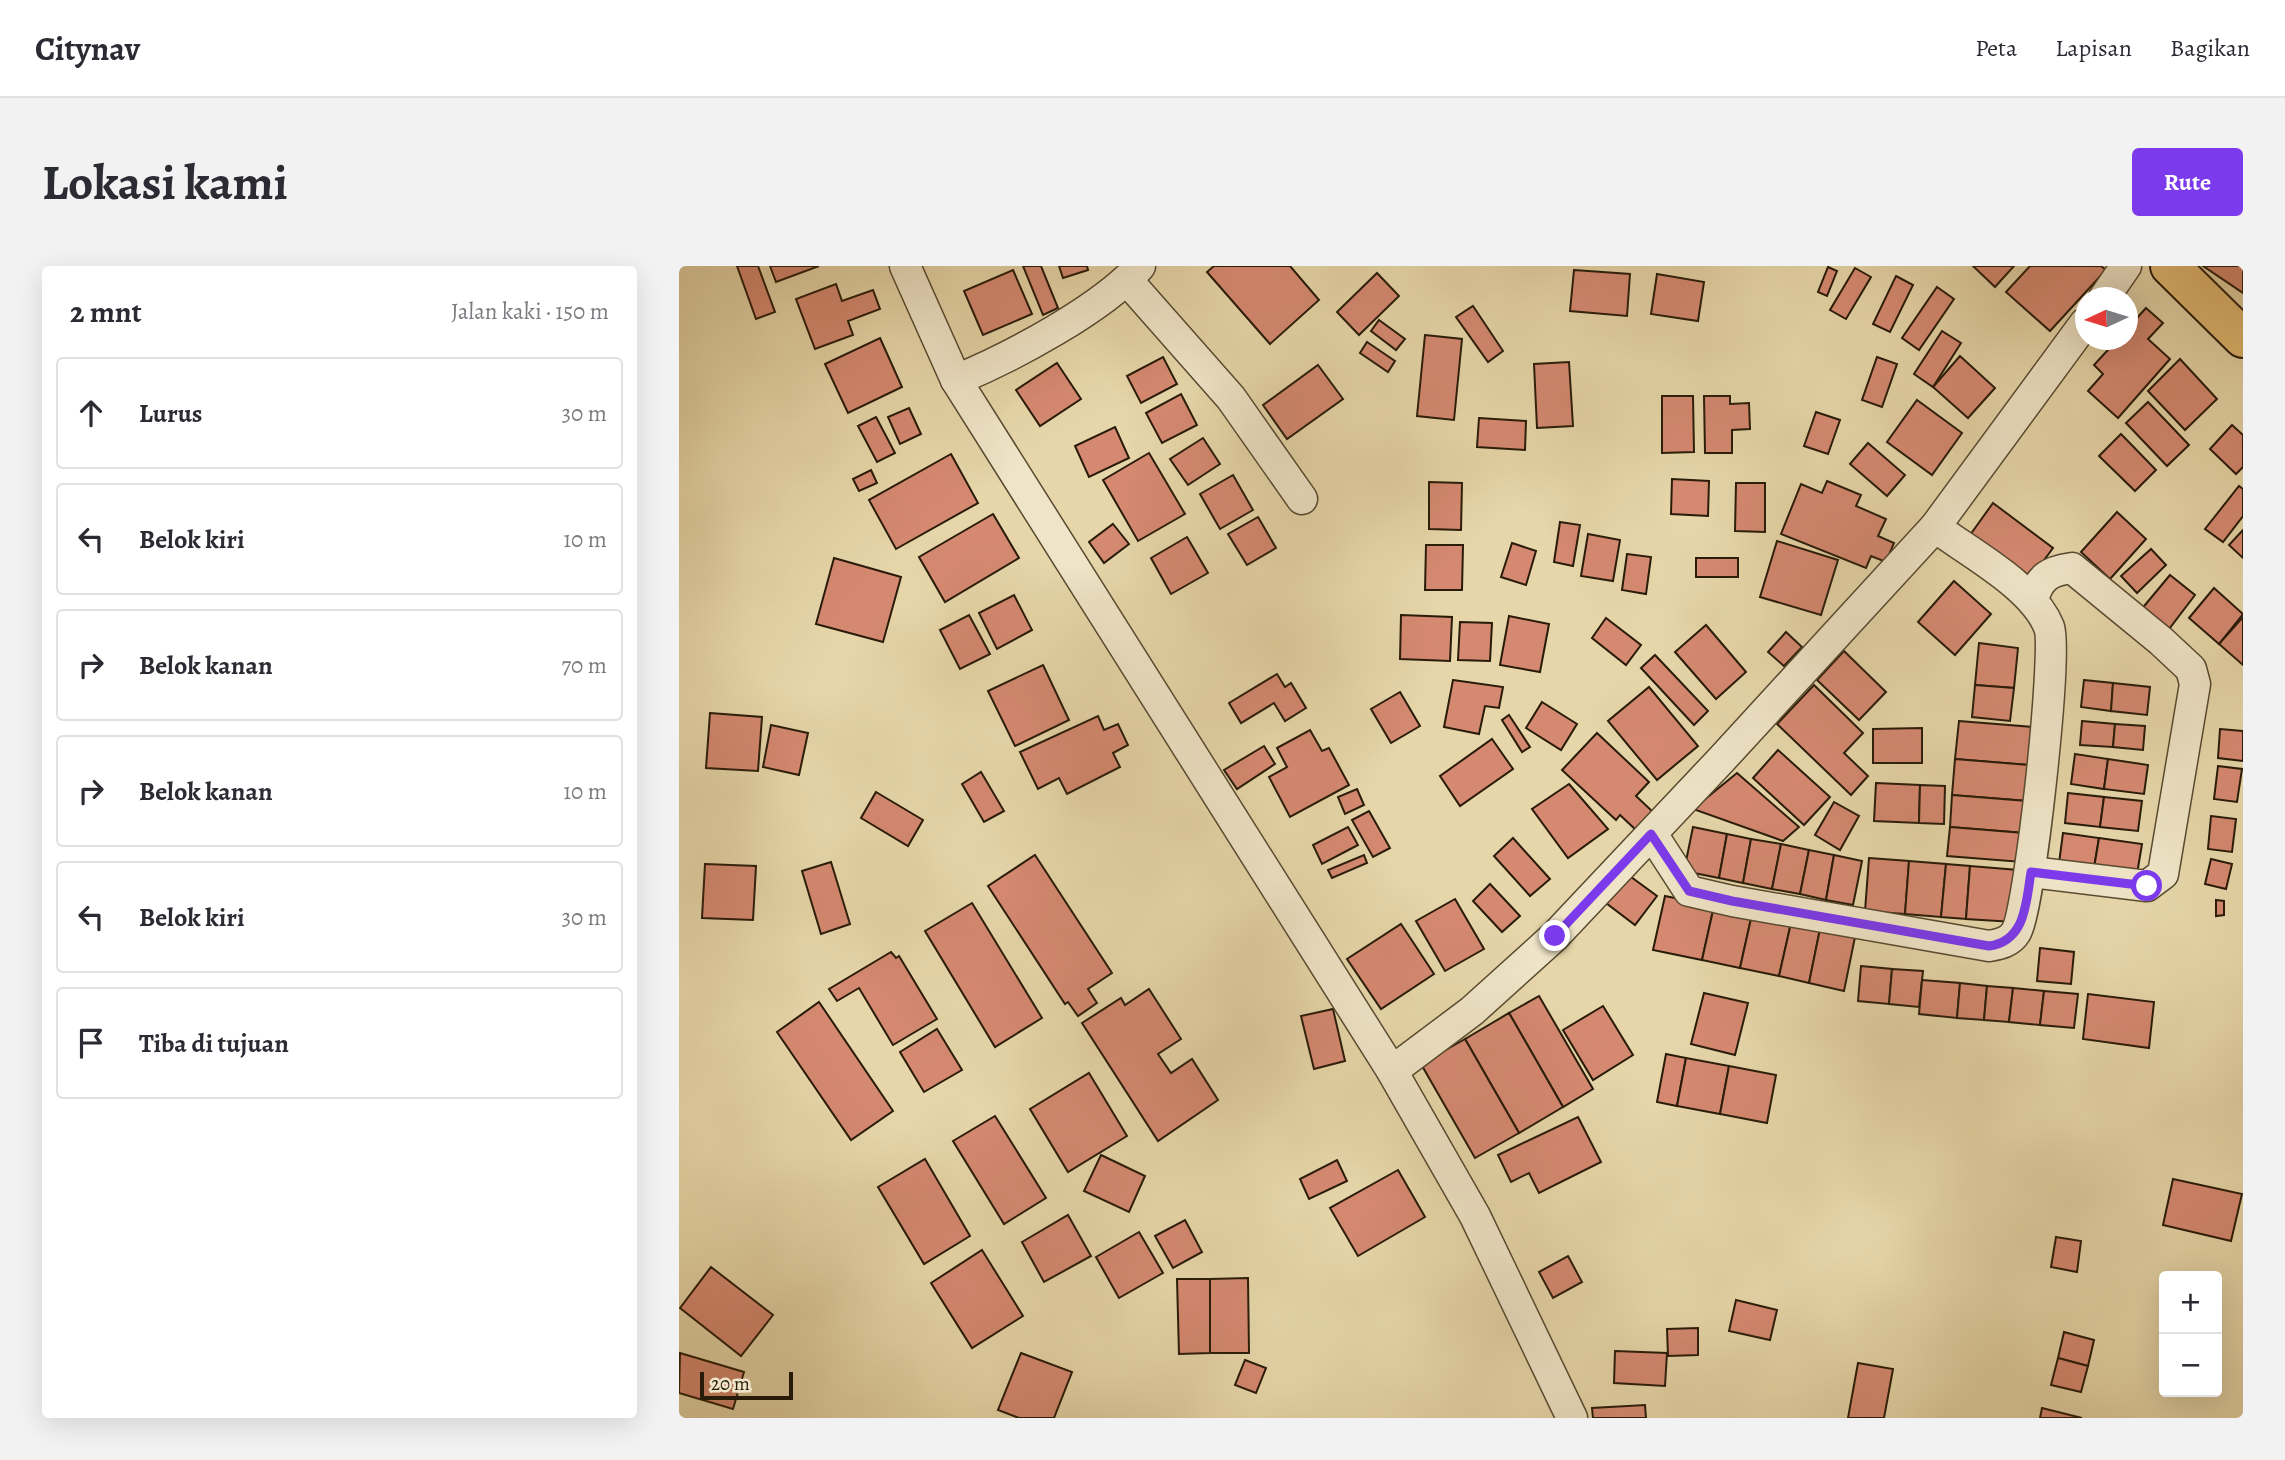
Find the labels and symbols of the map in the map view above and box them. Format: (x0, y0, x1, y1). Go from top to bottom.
north arrow (2075, 287, 2138, 350)
route start (2131, 870, 2162, 901)
route end (1539, 920, 1570, 951)
scale bar (700, 1369, 793, 1401)

